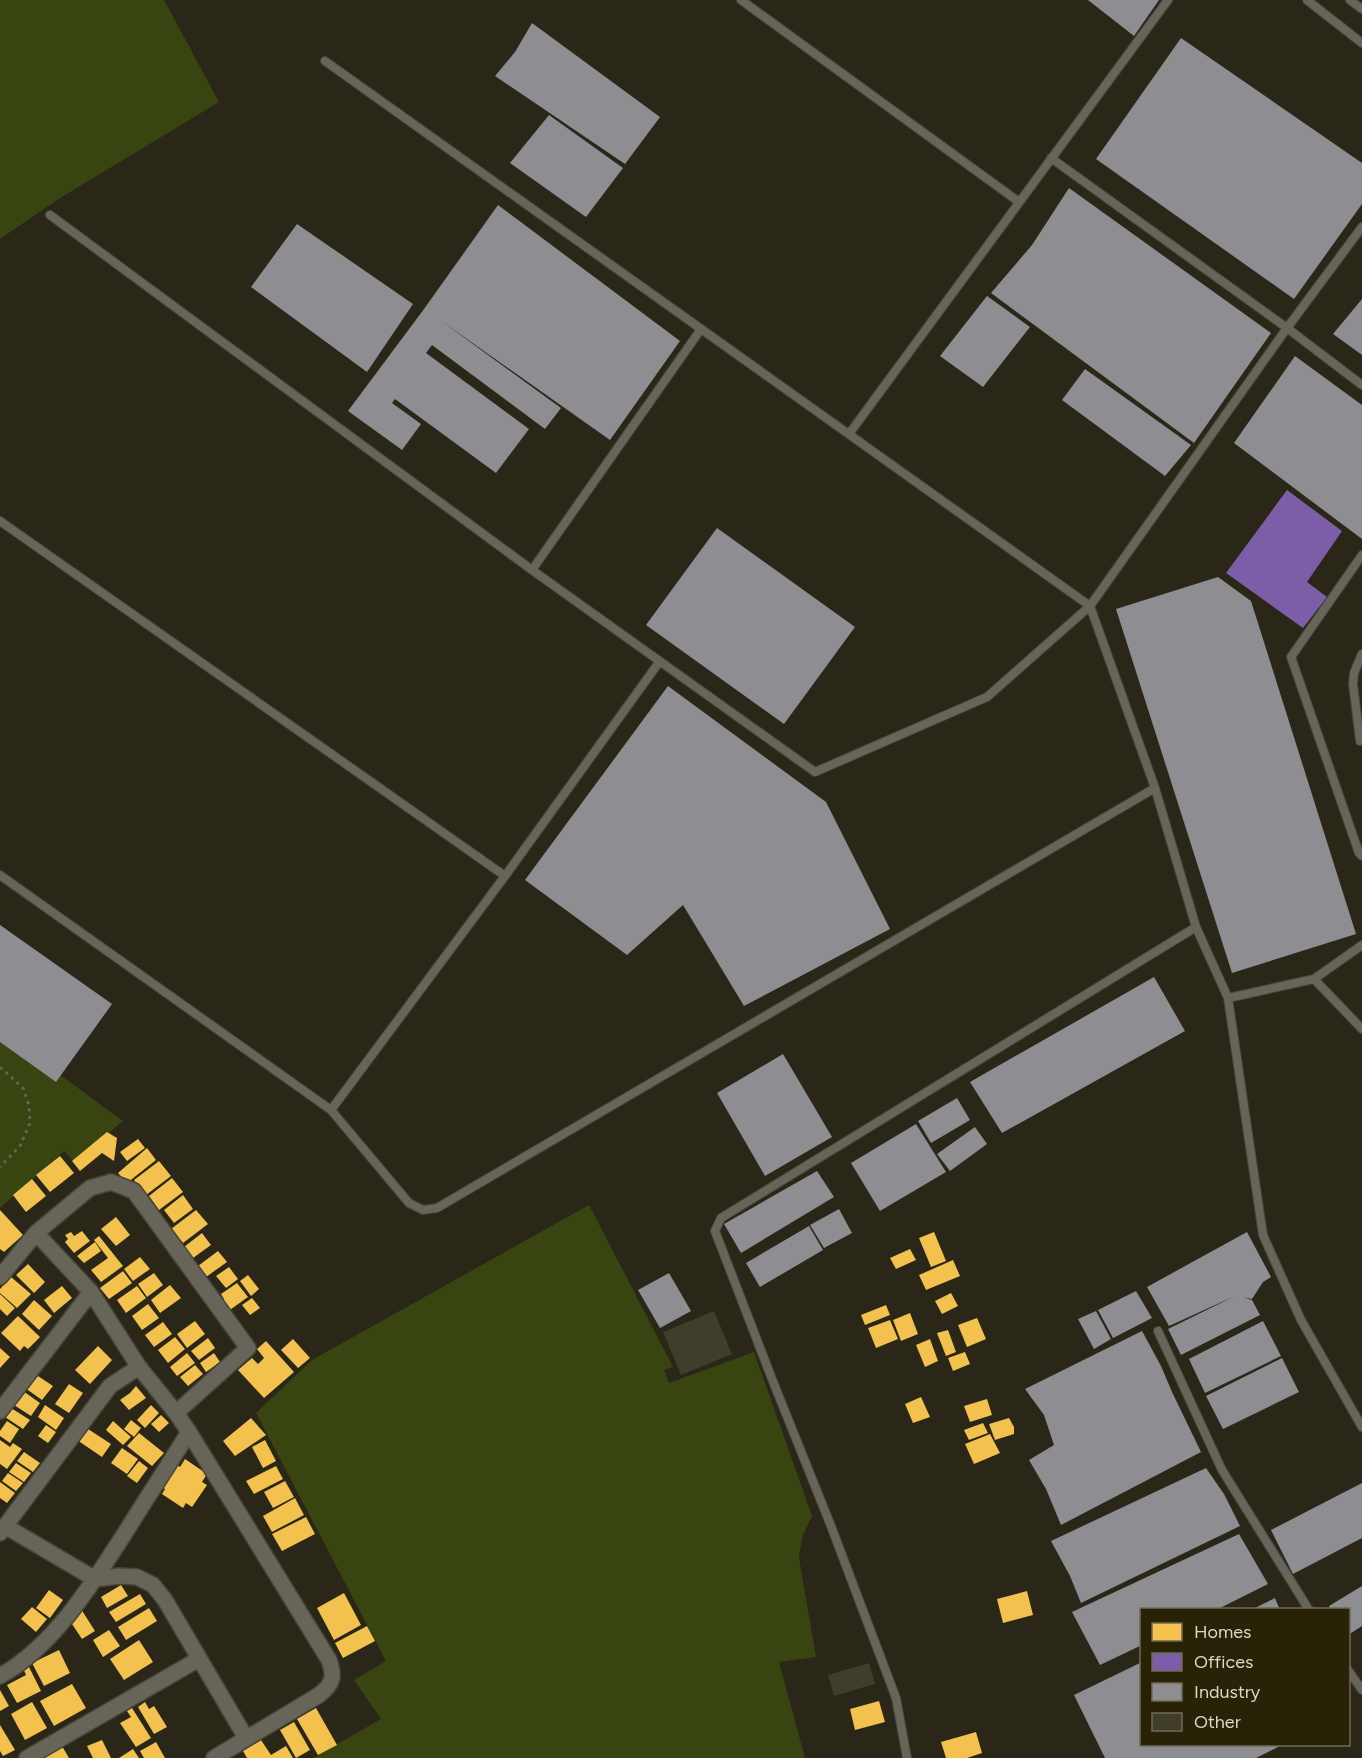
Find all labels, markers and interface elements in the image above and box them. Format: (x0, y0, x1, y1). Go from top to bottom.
legend (1140, 1608, 1350, 1746)
text: Homes (1194, 1621, 1252, 1643)
text: Offices (1194, 1651, 1253, 1673)
text: Industry (1194, 1681, 1261, 1703)
text: Other (1194, 1711, 1241, 1733)

